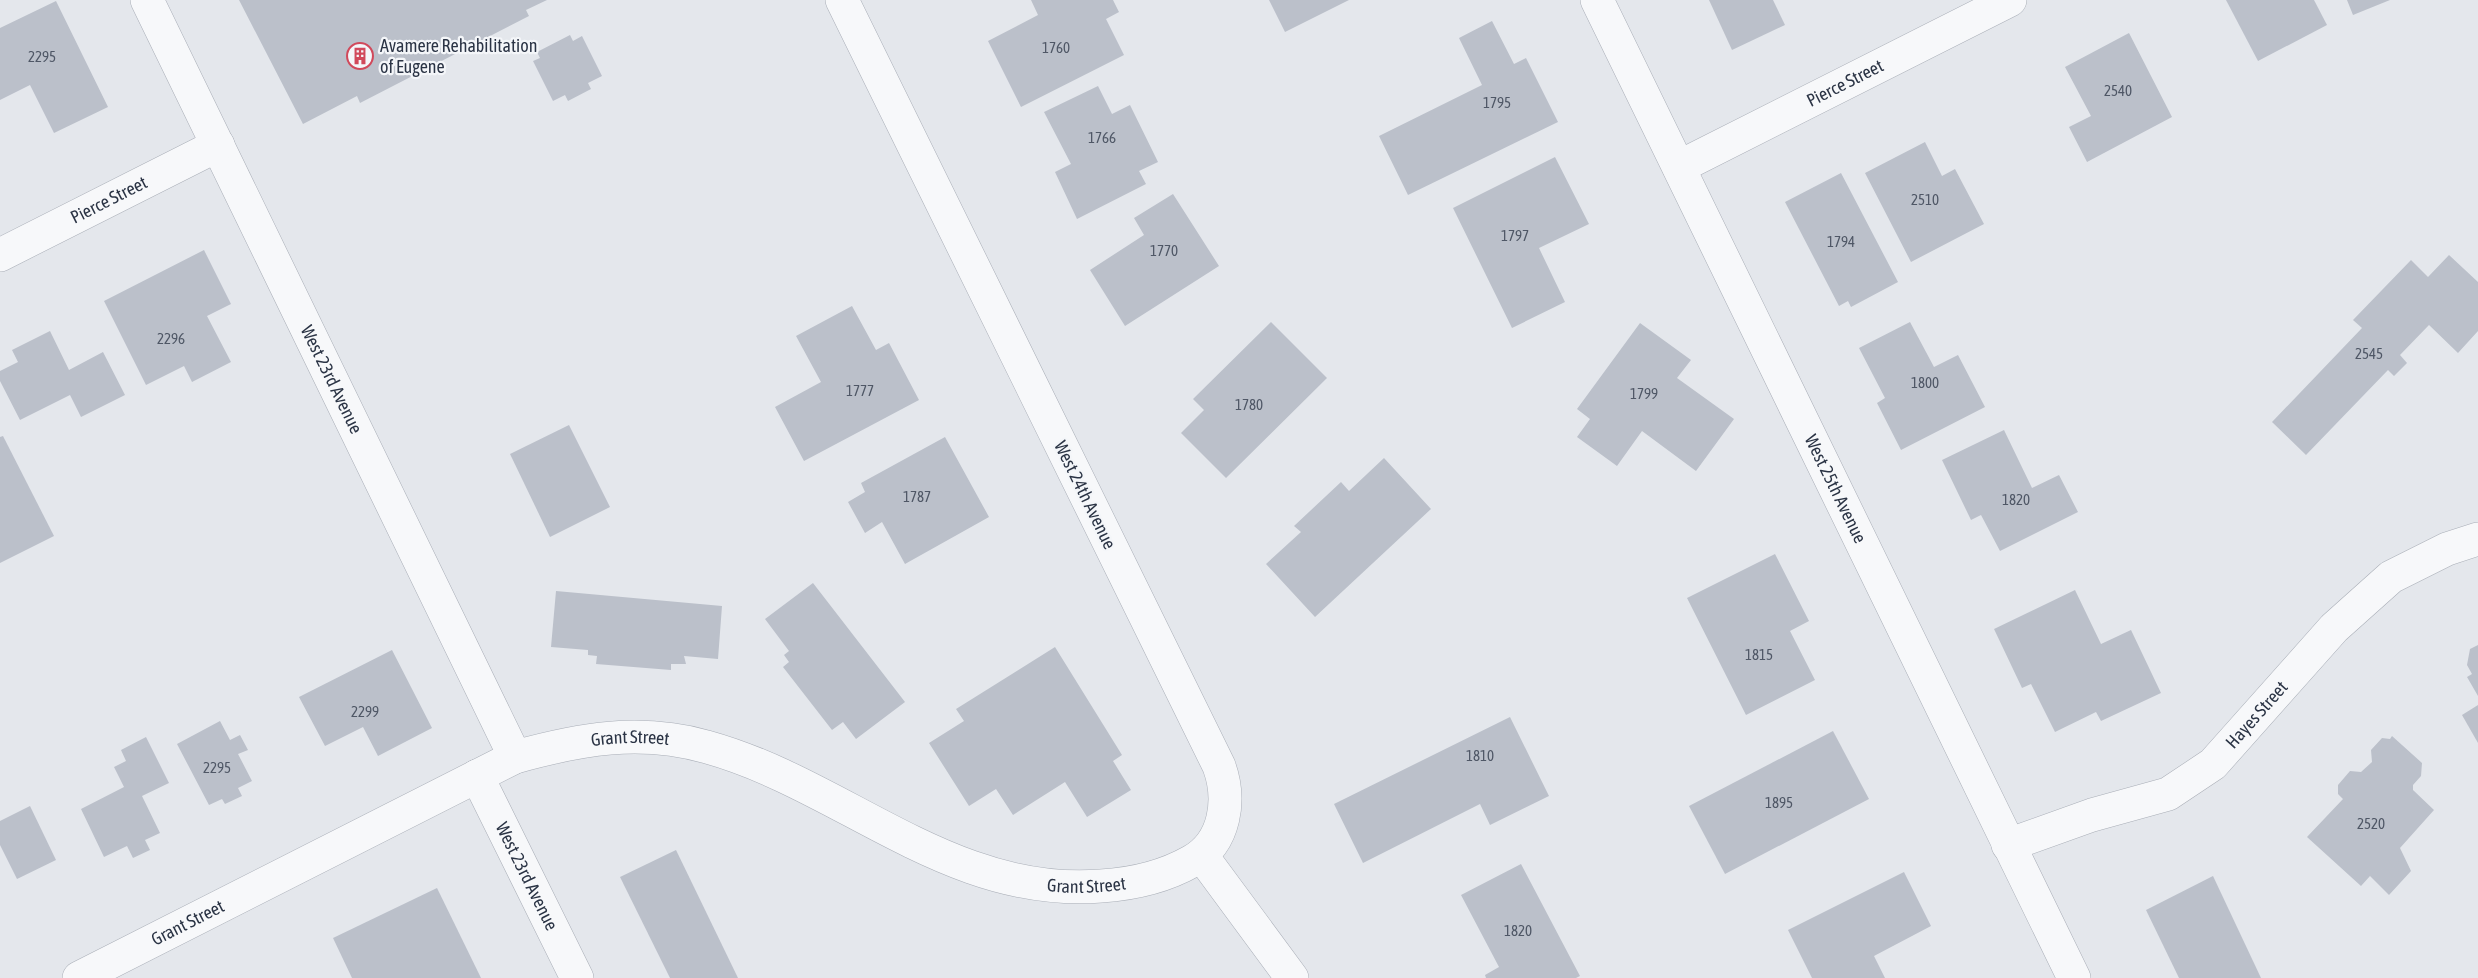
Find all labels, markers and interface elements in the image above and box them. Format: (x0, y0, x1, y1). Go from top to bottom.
place label: Avamere Rehabilitation of Eugene (380, 35, 537, 77)
house number: 1760 (1042, 39, 1070, 56)
building icon: Avamere Rehabilitation of Eugene (345, 41, 375, 71)
house number: 2295 (28, 48, 56, 65)
street label: Pierce Street (1803, 55, 1887, 111)
house number: 2540 (2104, 82, 2132, 99)
house number: 1795 (1483, 94, 1511, 111)
house number: 1766 (1088, 129, 1116, 146)
street label: Pierce Street (67, 172, 150, 228)
house number: 2510 (1911, 191, 1939, 208)
house number: 1797 (1501, 227, 1529, 244)
house number: 1794 (1827, 233, 1855, 250)
house number: 1770 (1150, 242, 1178, 259)
street label: West 23rd Avenue (297, 322, 367, 437)
house number: 2296 (157, 330, 185, 347)
house number: 2545 (2355, 345, 2383, 362)
house number: 1800 (1911, 374, 1939, 391)
house number: 1777 (846, 382, 874, 399)
house number: 1799 (1630, 385, 1658, 402)
house number: 1780 (1235, 396, 1263, 413)
street label: West 25th Avenue (1801, 431, 1871, 546)
street label: West 24th Avenue (1050, 437, 1121, 552)
house number: 1787 (903, 488, 931, 505)
house number: 1820 (2002, 491, 2030, 508)
house number: 1815 (1745, 646, 1773, 663)
street label: Hayes Street (2221, 677, 2292, 752)
house number: 2299 (351, 703, 379, 720)
street label: Grant Street (590, 726, 671, 750)
house number: 1810 (1466, 747, 1494, 764)
house number: 2295 (203, 759, 231, 776)
house number: 1895 (1765, 794, 1793, 811)
house number: 2520 (2357, 815, 2385, 832)
street label: West 23rd Avenue (492, 819, 563, 934)
street label: Grant Street (1046, 872, 1127, 897)
street label: Grant Street (148, 895, 227, 950)
house number: 1820 (1504, 922, 1532, 939)

